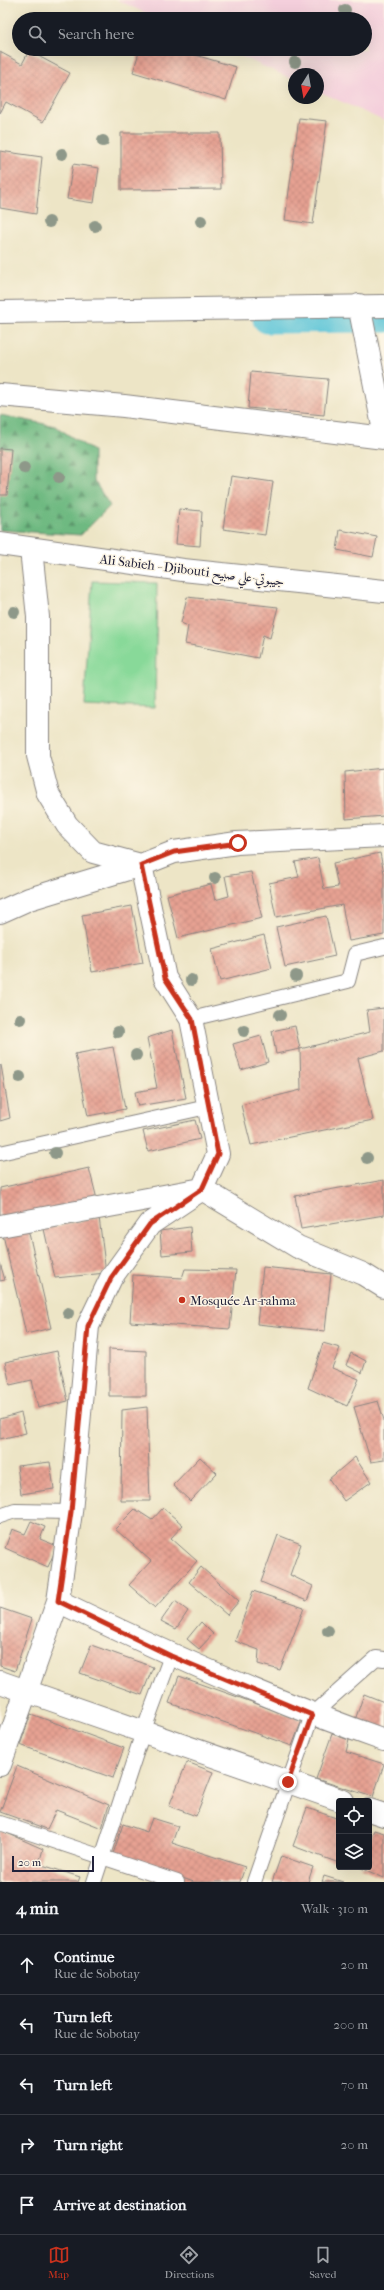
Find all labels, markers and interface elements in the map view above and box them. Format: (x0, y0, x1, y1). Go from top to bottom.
search box (12, 12, 372, 56)
icon: search (26, 23, 48, 45)
text: Search here (58, 25, 134, 43)
north arrow (288, 68, 324, 104)
street label: Ali Sabieh - Djibouti جيبوتي-علي صبيح (97, 551, 285, 595)
route start (229, 834, 247, 852)
place label: Mosquée Ar-rahma (190, 1293, 297, 1308)
marker: Mosquée Ar-rahma (177, 1295, 187, 1305)
route end (279, 1773, 297, 1791)
map controls (336, 1798, 372, 1870)
button: locate (336, 1798, 372, 1834)
button: layers (336, 1834, 372, 1870)
scale bar (12, 1854, 94, 1873)
text: 20 m (18, 1856, 41, 1869)
text: 4 min (16, 1898, 59, 1918)
text: Walk · 310 m (301, 1901, 368, 1916)
text: Continue (54, 1948, 114, 1966)
icon: ahead (16, 1954, 38, 1976)
text: 20 m (341, 1957, 368, 1972)
text: Rue de Sobotay (54, 1966, 140, 1981)
text: Turn left (54, 2008, 112, 2026)
icon: left (16, 2014, 38, 2036)
text: 200 m (333, 2017, 368, 2032)
text: Rue de Sobotay (54, 2026, 140, 2041)
icon: left (16, 2074, 38, 2096)
text: Turn left (54, 2076, 112, 2094)
text: 70 m (341, 2077, 368, 2092)
icon: right (16, 2134, 38, 2156)
text: Turn right (54, 2136, 123, 2154)
text: 20 m (341, 2137, 368, 2152)
icon: arrive (16, 2194, 38, 2216)
text: Arrive at destination (54, 2196, 186, 2214)
tab: Map (48, 2244, 70, 2281)
tab: Directions (165, 2244, 214, 2281)
tab: Saved (309, 2244, 336, 2281)

